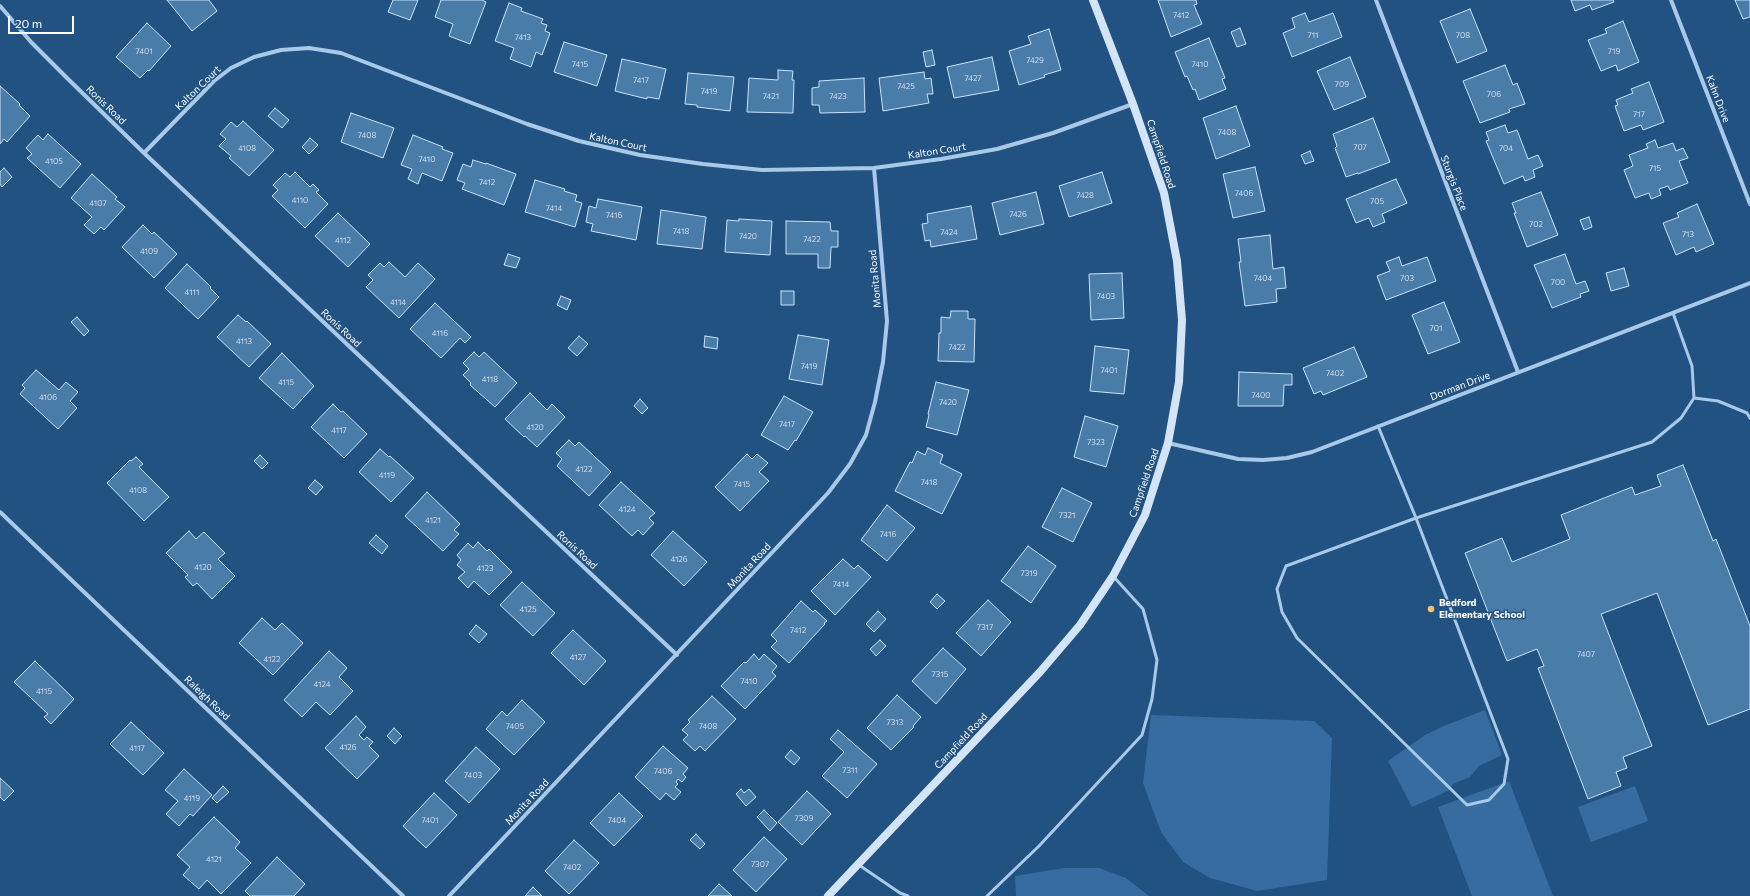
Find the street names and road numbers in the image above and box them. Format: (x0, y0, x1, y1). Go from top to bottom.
street label: Kalton Court (173, 63, 223, 113)
street label: Kahn Drive (1704, 74, 1732, 124)
street label: Ronis Road (84, 83, 128, 127)
street label: Campfield Road (1144, 118, 1178, 190)
street label: Kalton Court (588, 130, 648, 154)
street label: Kalton Court (907, 140, 967, 162)
street label: Sturgis Place (1438, 154, 1470, 212)
street label: Monita Road (866, 249, 884, 309)
street label: Ronis Road (318, 306, 364, 350)
street label: Dorman Drive (1428, 369, 1492, 403)
street label: Campfield Road (1127, 447, 1161, 519)
street label: Ronis Road (554, 528, 600, 572)
street label: Monita Road (725, 541, 773, 591)
street label: Raleigh Road (182, 673, 232, 723)
street label: Campfield Road (932, 711, 990, 771)
street label: Monita Road (503, 777, 551, 827)

